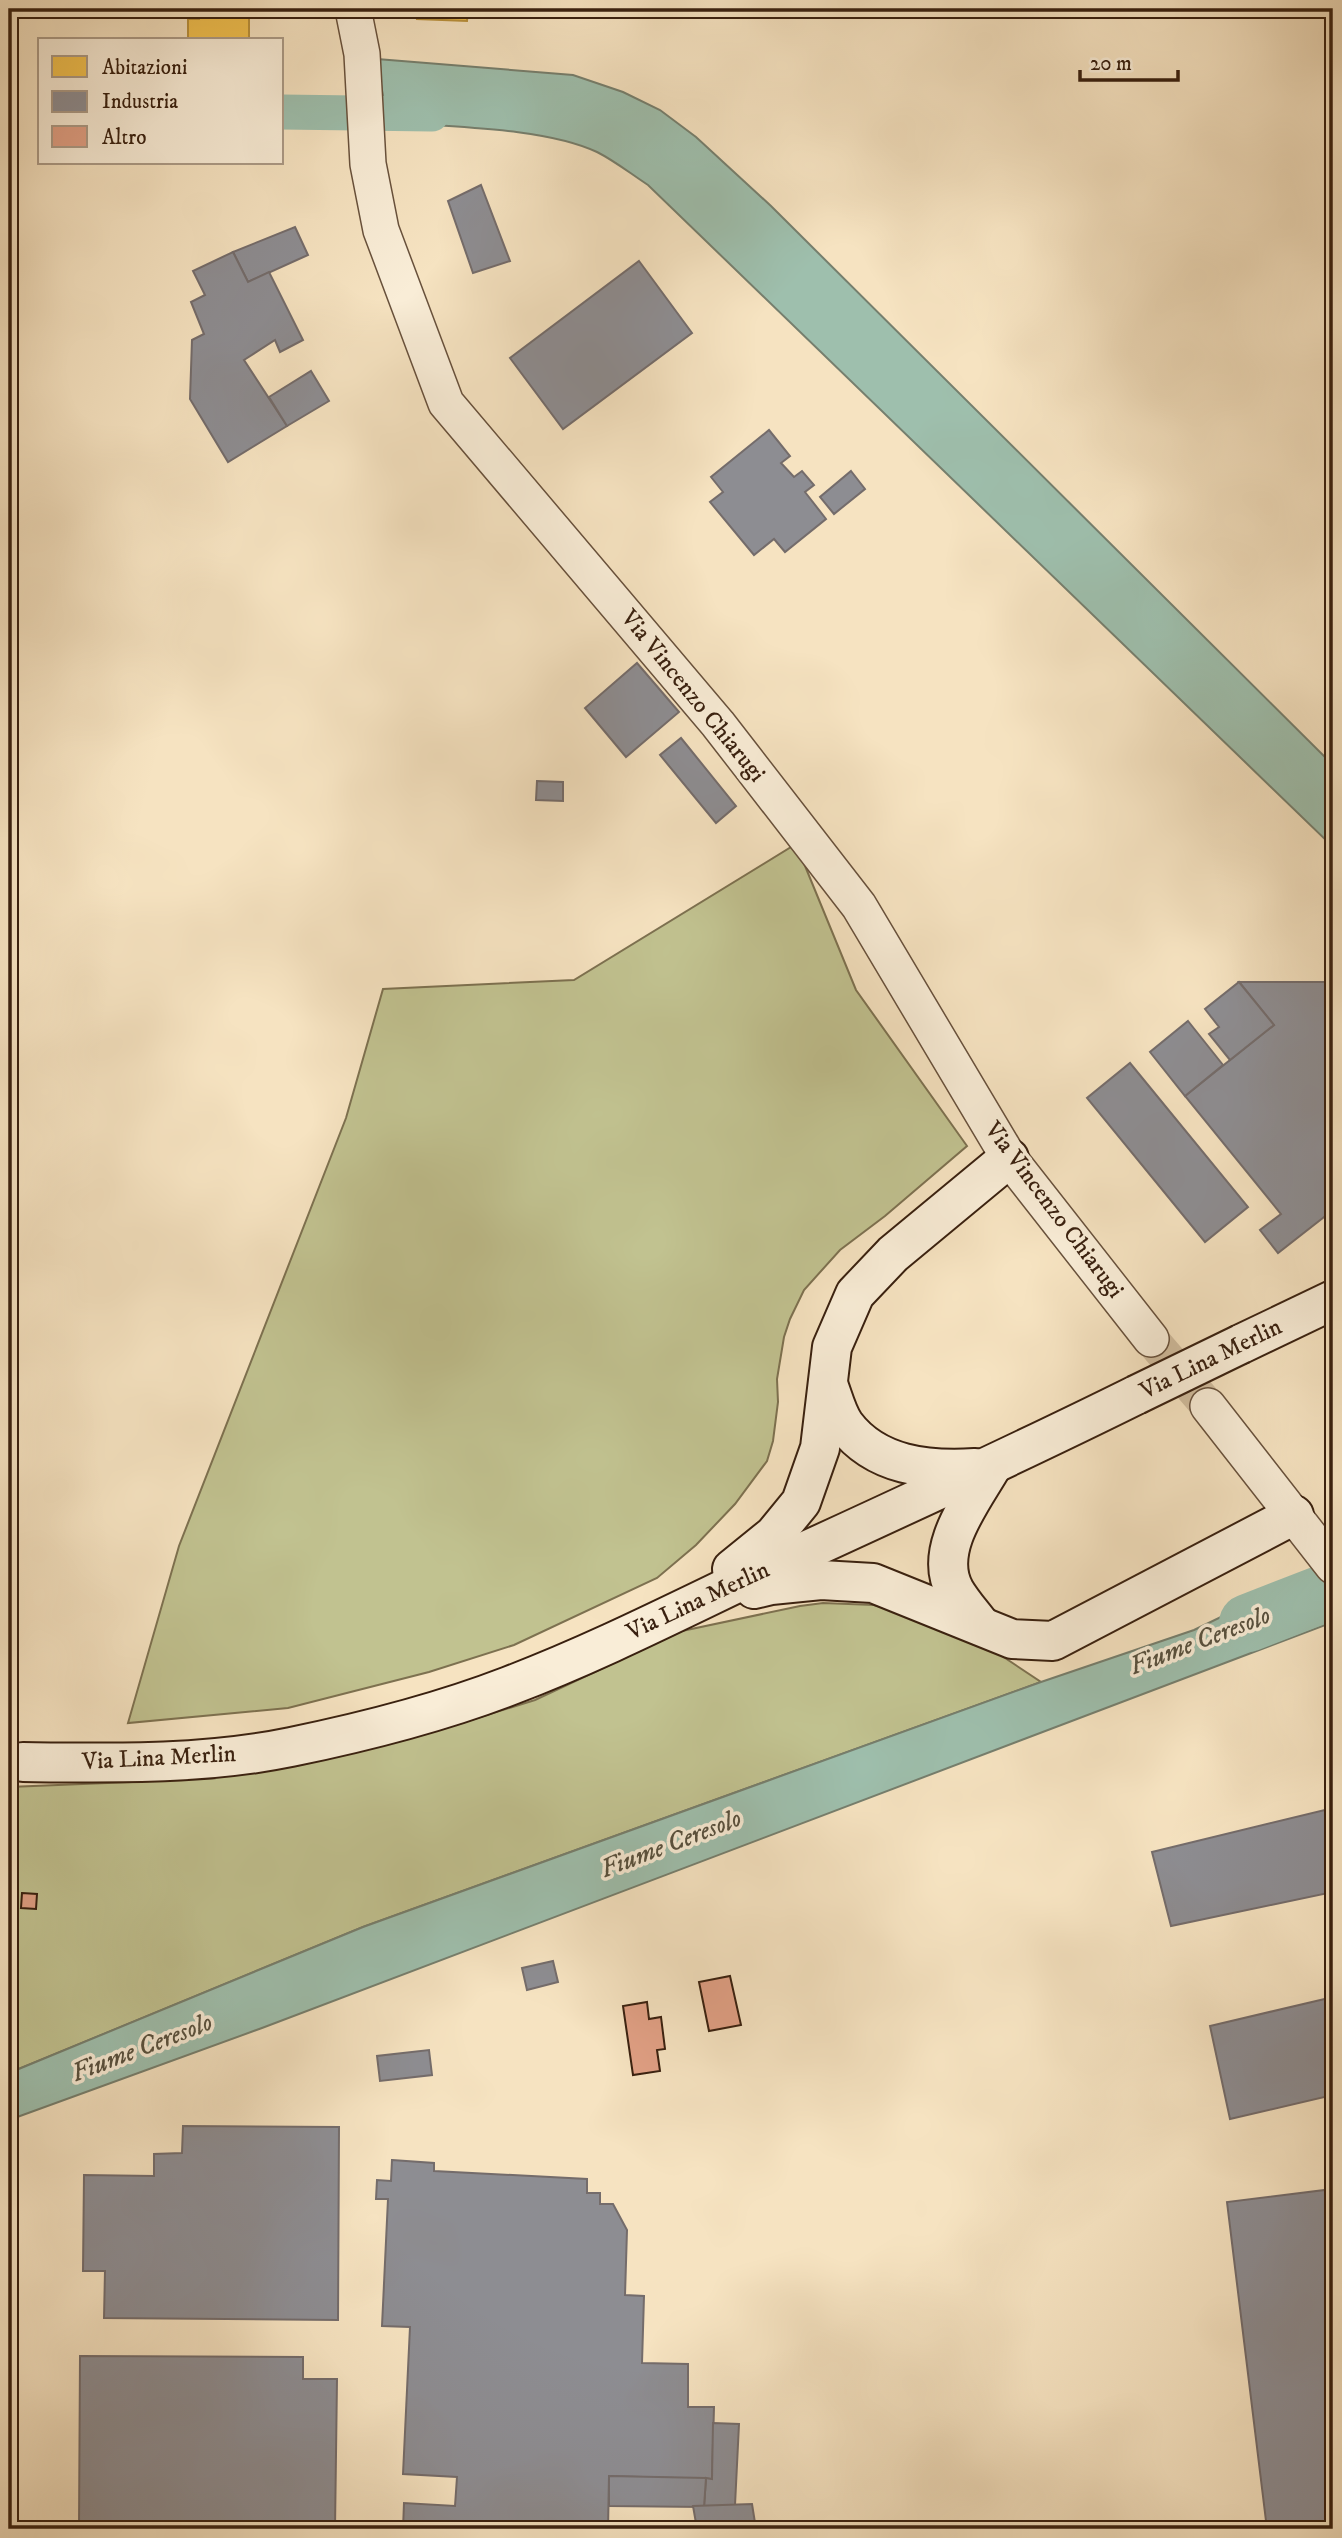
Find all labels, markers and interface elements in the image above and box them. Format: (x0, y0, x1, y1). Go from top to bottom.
legend (38, 38, 284, 164)
scale bar (1080, 38, 1178, 82)
text: 20 m (1090, 51, 1132, 77)
text: Abitazioni (102, 55, 187, 81)
text: Industria (102, 89, 178, 115)
text: Altro (102, 125, 146, 151)
street label: Via Vincenzo Chiarugi (614, 603, 772, 788)
street label: Via Vincenzo Chiarugi (977, 1115, 1130, 1304)
street label: Via Lina Merlin (1134, 1312, 1287, 1407)
street label: Via Lina Merlin (621, 1555, 775, 1648)
water label: Fiume Ceresolo (1125, 1599, 1275, 1683)
street label: Via Lina Merlin (80, 1739, 237, 1777)
water label: Fiume Ceresolo (596, 1802, 746, 1886)
water label: Fiume Ceresolo (67, 2006, 217, 2090)

